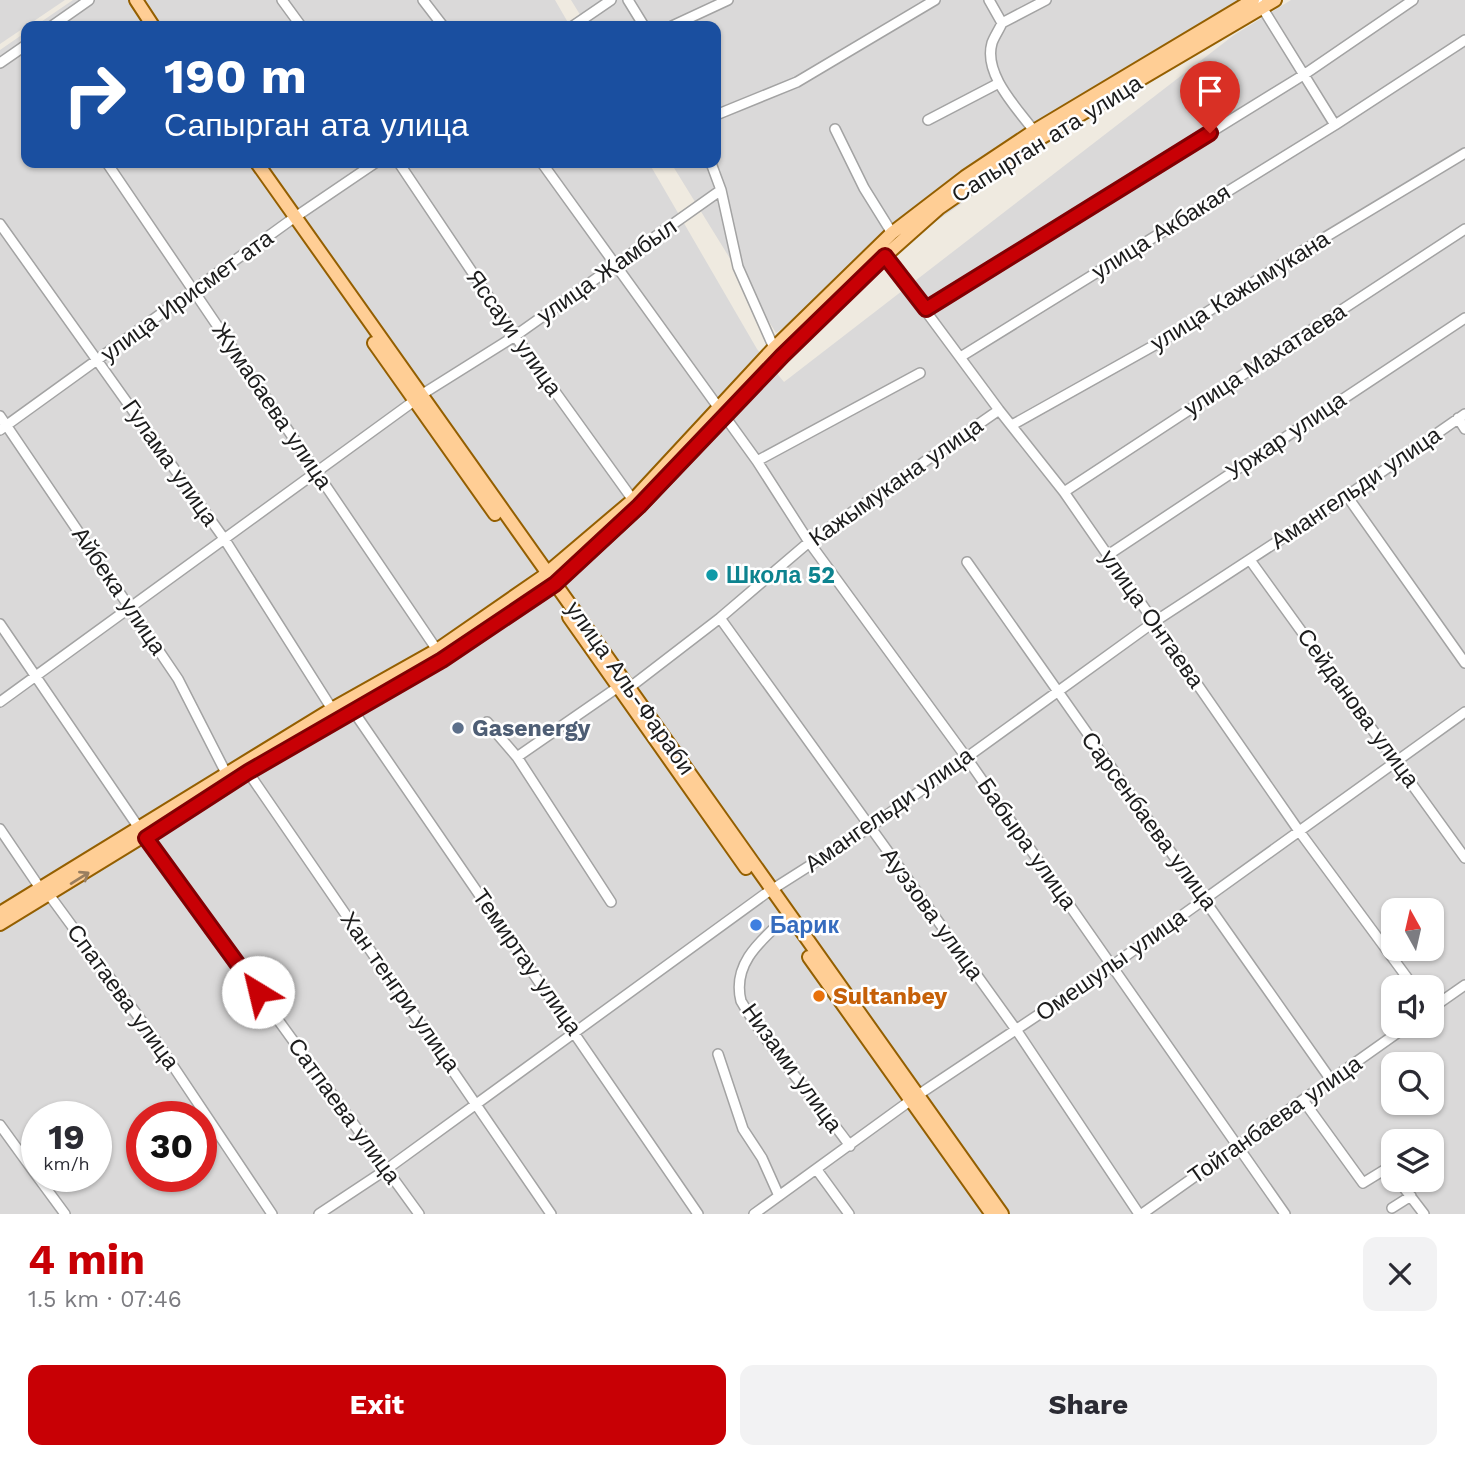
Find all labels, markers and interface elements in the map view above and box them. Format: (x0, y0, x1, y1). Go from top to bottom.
text: 190 m (164, 47, 307, 105)
icon: right (49, 49, 140, 140)
pin (1180, 61, 1240, 133)
street label: Сапырган ата улица (947, 69, 1147, 208)
icon: arrive (1191, 72, 1229, 110)
text: Сапырган ата улица (164, 106, 469, 144)
street label: улица Акбакая (1087, 179, 1235, 285)
street label: улица Жамбыл (532, 213, 682, 329)
street label: улица Ирисмет ата (96, 224, 279, 368)
street label: улица Кажымукана (1146, 225, 1335, 357)
street label: Яссауи улица (461, 265, 567, 401)
street label: улица Махатаева (1179, 298, 1351, 422)
street label: Жумабаева улица (206, 318, 338, 494)
street label: Уржар улица (1221, 386, 1351, 486)
street label: Гулама улица (117, 395, 224, 531)
street label: Кажымукана улица (804, 412, 988, 552)
street label: Амангельди улица (1266, 421, 1446, 555)
street label: Айбека улица (66, 522, 172, 660)
street label: улица Онтаева (1094, 545, 1210, 693)
place label: Школа 52 (726, 562, 835, 589)
marker: Школа 52 (704, 567, 720, 583)
street label: улица Аль-Фараби (560, 596, 700, 780)
street label: Сейданова улица (1291, 623, 1425, 793)
place label: Gasenergy (472, 715, 591, 742)
marker: Gasenergy (450, 720, 466, 736)
street label: Сарсенбаева улица (1075, 727, 1223, 915)
street label: Амангельди улица (800, 742, 979, 878)
street label: Бабыра улица (972, 773, 1082, 915)
street label: Ауэзова улица (875, 843, 989, 985)
one-way arrow (70, 870, 90, 884)
street label: Темиртау улица (467, 884, 587, 1040)
north arrow (1381, 898, 1444, 961)
map controls (1381, 898, 1444, 1192)
street label: Омешулы улица (1031, 903, 1191, 1027)
street label: Хан тенгри улица (335, 907, 466, 1078)
place label: Барик (770, 912, 840, 939)
marker: Барик (748, 917, 764, 933)
street label: Спатаева улица (61, 919, 185, 1075)
position arrow (221, 955, 295, 1029)
button: sound (1381, 975, 1444, 1038)
place label: Sultanbey (833, 983, 947, 1010)
marker: Sultanbey (811, 988, 827, 1004)
street label: Низами улица (736, 998, 848, 1138)
street label: Сатпаева улица (282, 1033, 406, 1189)
street label: Тойганбаева улица (1183, 1050, 1367, 1190)
button: search (1381, 1052, 1444, 1115)
speed limit sign: 30 (126, 1101, 217, 1192)
text: 19 (48, 1116, 85, 1158)
button: layers (1381, 1129, 1444, 1192)
text: km/h (43, 1153, 90, 1174)
text: 4 min (28, 1235, 145, 1284)
button: close (1363, 1237, 1437, 1311)
text: 1.5 km · 07:46 (28, 1286, 182, 1313)
button: Exit (28, 1365, 726, 1445)
button: Share (740, 1365, 1437, 1445)

